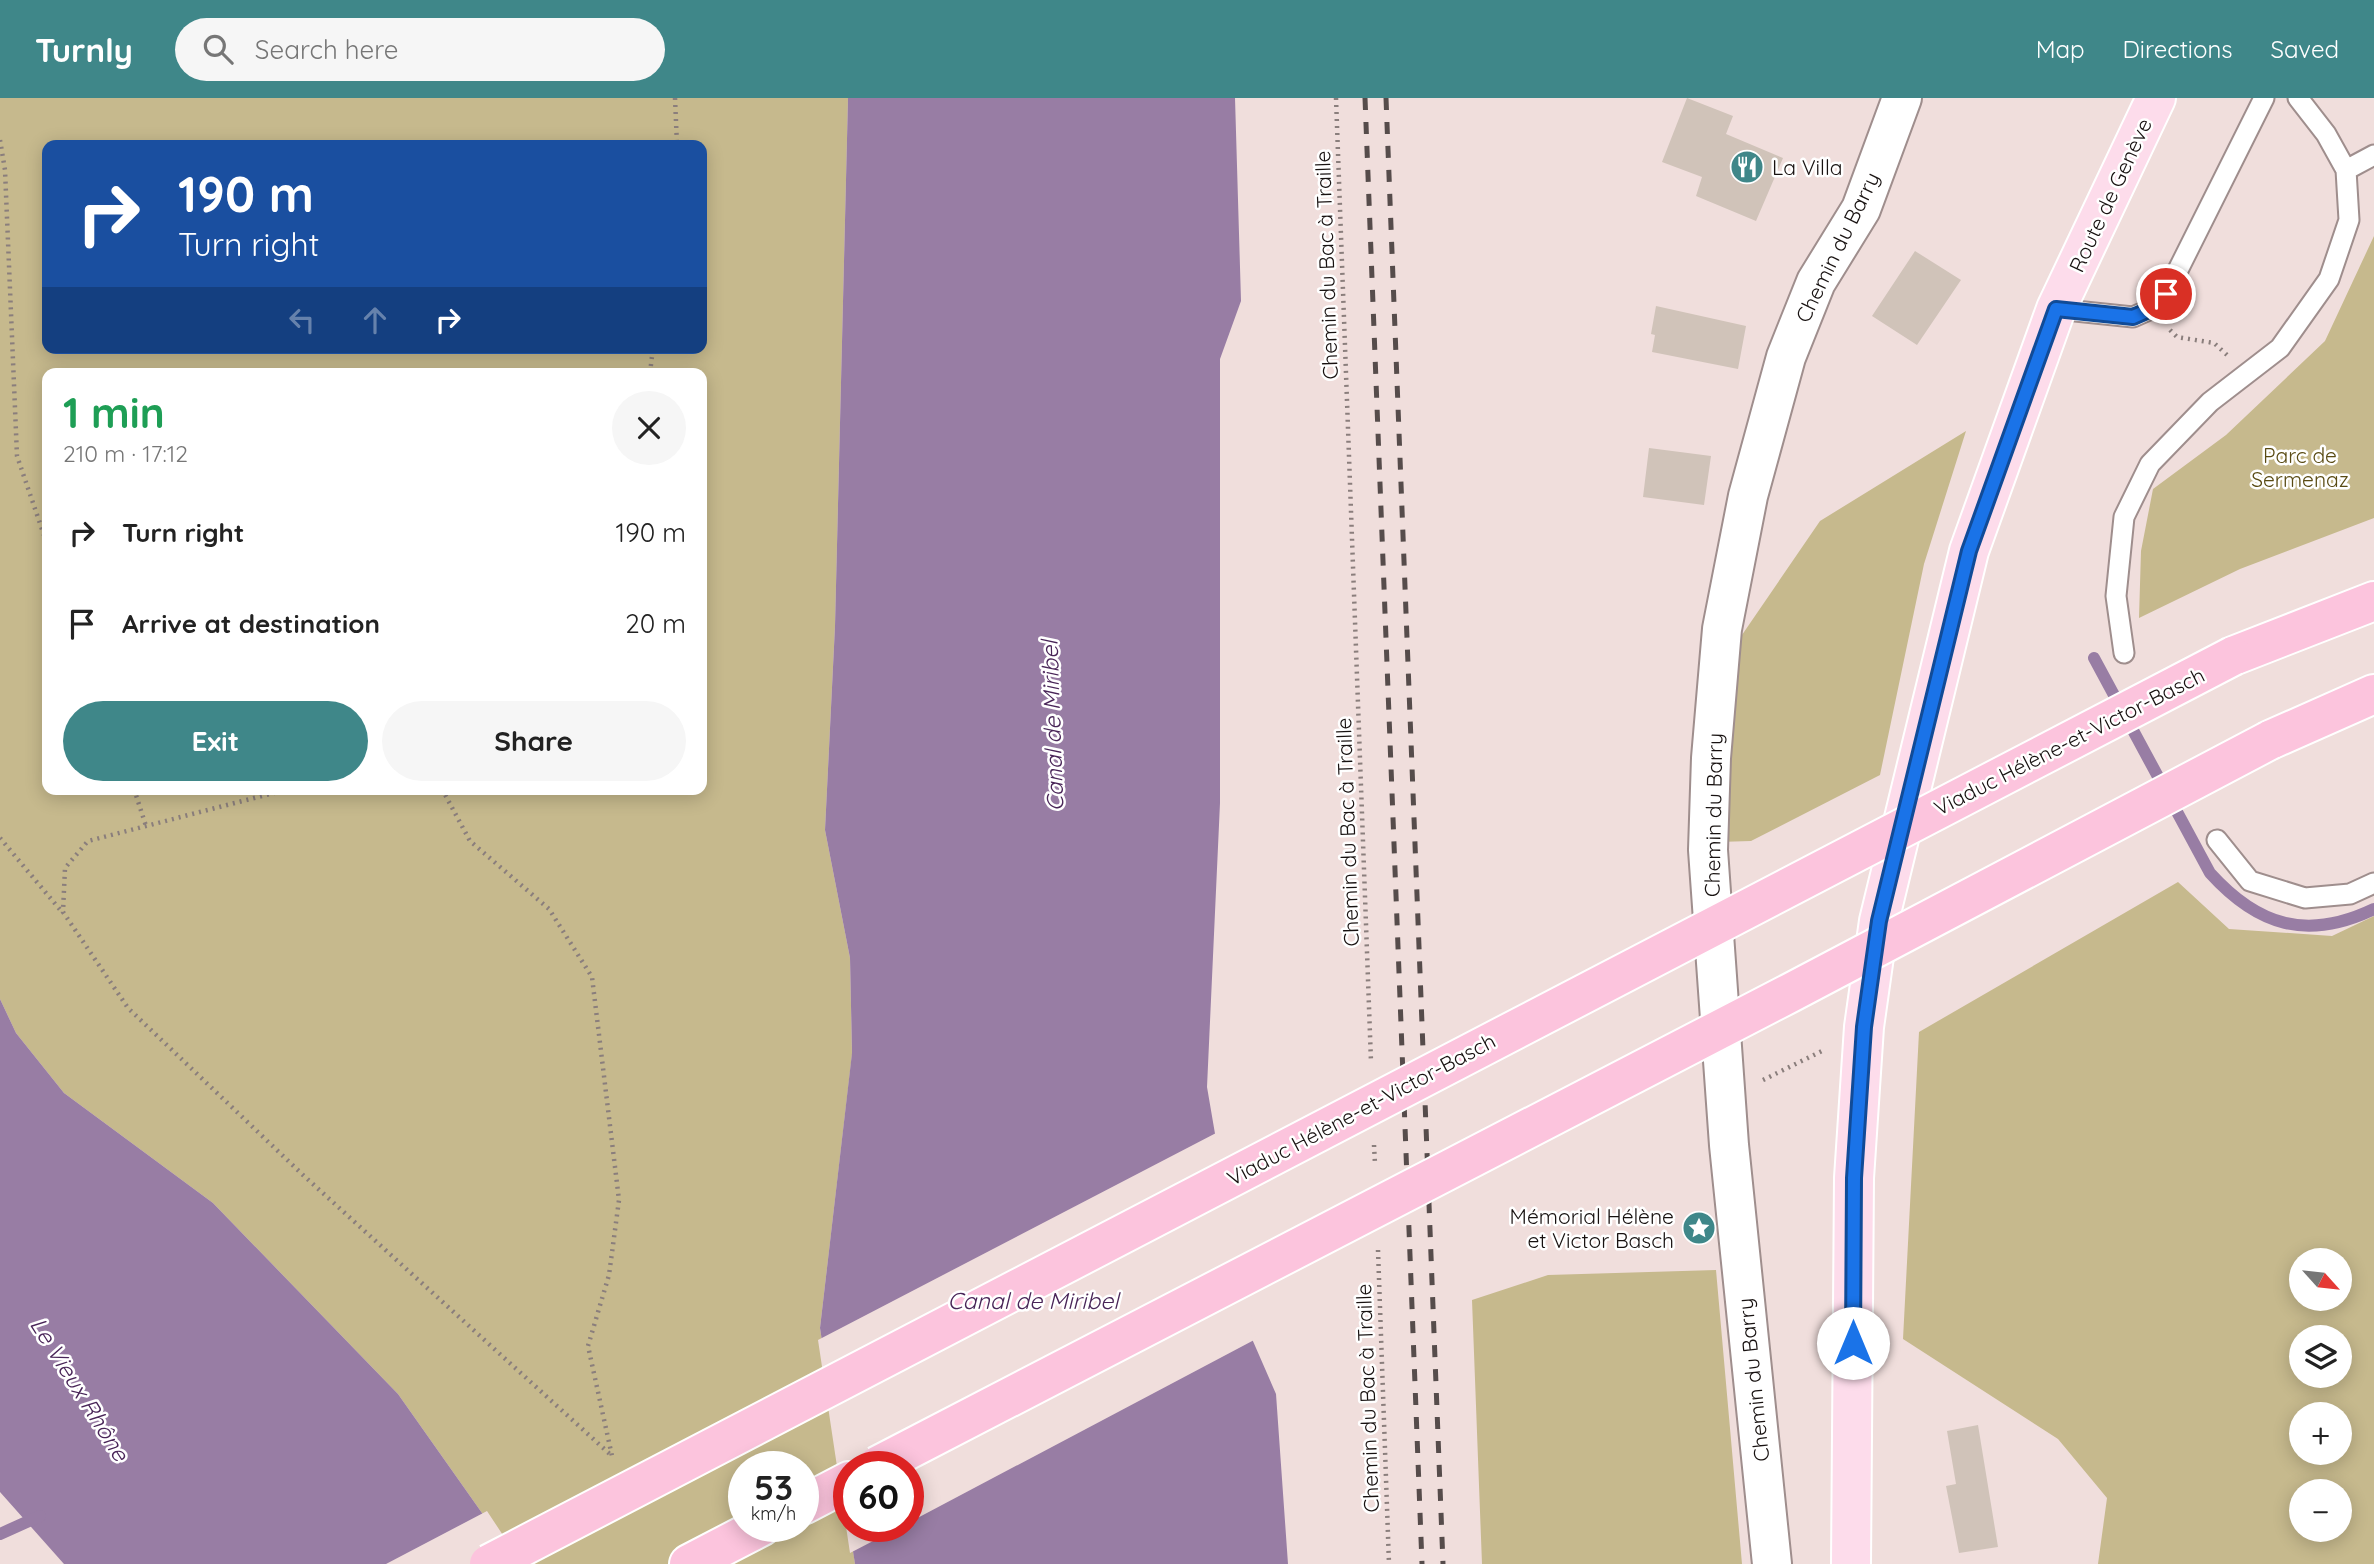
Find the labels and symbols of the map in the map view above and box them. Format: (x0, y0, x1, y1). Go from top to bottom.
street label: Route de Genève (2063, 114, 2157, 276)
restaurant icon: La Villa (1728, 148, 1766, 186)
street label: Chemin du Bac à Traille (1309, 150, 1343, 380)
place label: La Villa (1772, 154, 1842, 180)
street label: Chemin du Barry (1789, 167, 1885, 327)
pin (2136, 264, 2196, 324)
park label: Parc de Sermenaz (2251, 442, 2349, 492)
water label: Canal de Miribel (1034, 637, 1069, 812)
street label: Viaduc Hélène-et-Victor-Basch (1929, 661, 2209, 821)
street label: Chemin du Bac à Traille (1330, 717, 1364, 947)
street label: Chemin du Barry (1699, 733, 1727, 897)
street label: Viaduc Hélène-et-Victor-Basch (1222, 1027, 1500, 1191)
place label: Mémorial Hélène et Victor Basch (1510, 1203, 1674, 1253)
place icon: Mémorial Hélène et Victor Basch (1680, 1209, 1718, 1247)
north arrow (2289, 1248, 2352, 1311)
street label: Chemin du Bac à Traille (1350, 1283, 1384, 1513)
water label: Canal de Miribel (948, 1286, 1121, 1315)
street label: Chemin du Barry (1731, 1297, 1775, 1463)
position arrow (1816, 1306, 1890, 1380)
water label: Le Vieux Rhône (24, 1312, 136, 1467)
speed limit sign: 60 (833, 1451, 924, 1542)

